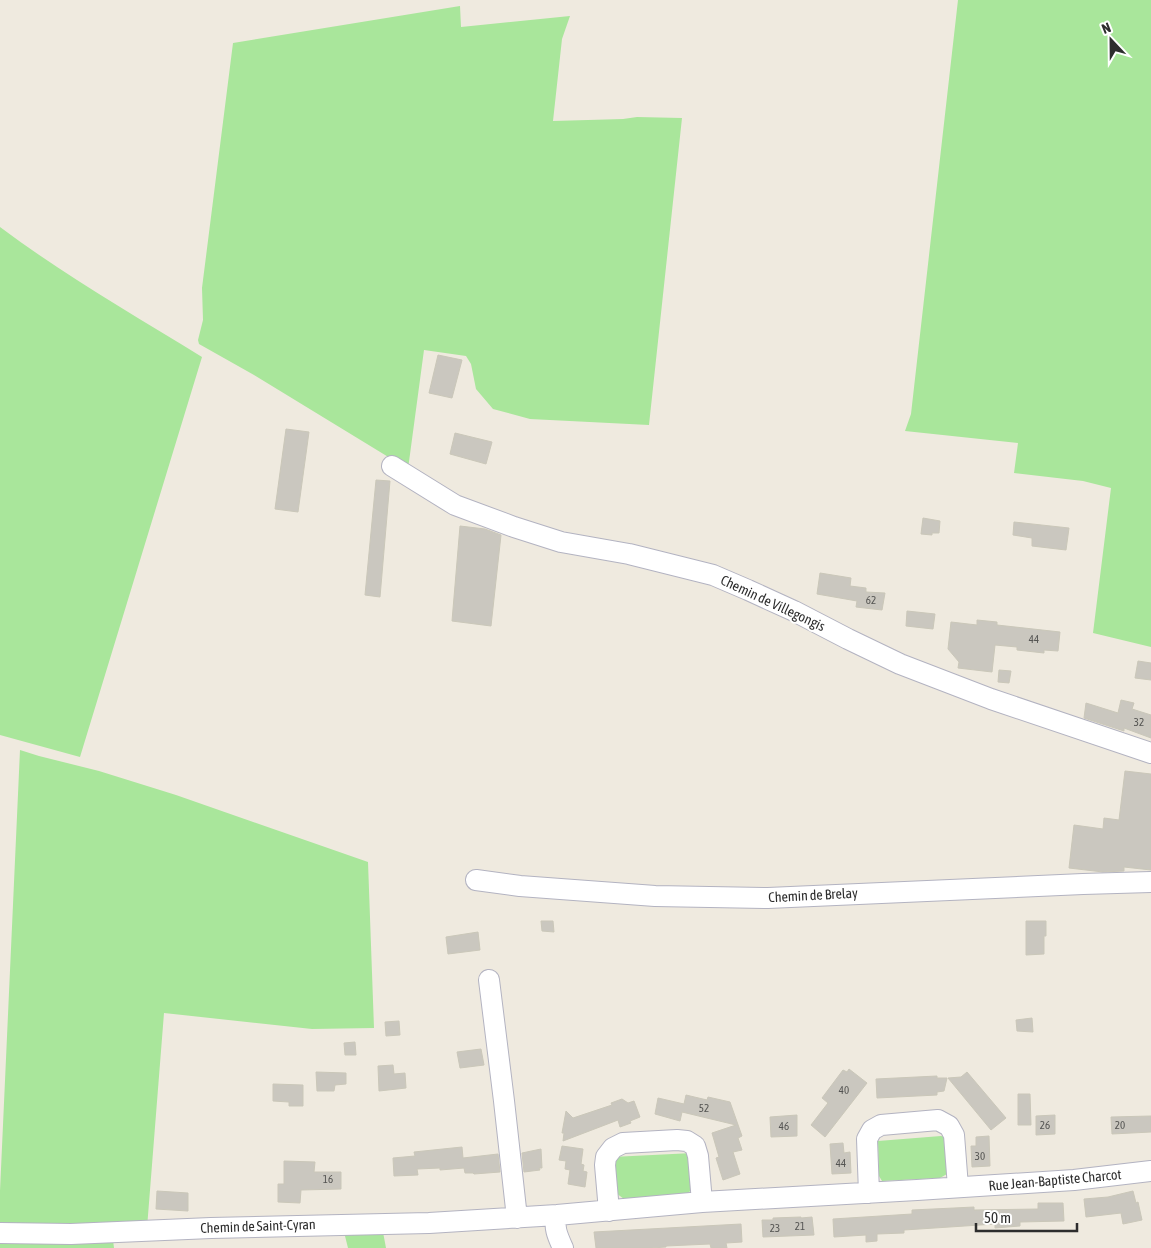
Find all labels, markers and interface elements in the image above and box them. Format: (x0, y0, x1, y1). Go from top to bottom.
north arrow (1086, 15, 1136, 65)
text: N (1099, 19, 1113, 37)
street label: Chemin de Villegongis (718, 572, 828, 634)
house number: 62 (866, 594, 876, 606)
house number: 44 (1029, 633, 1039, 645)
house number: 32 (1134, 716, 1144, 728)
street label: Chemin de Brelay (768, 885, 858, 905)
house number: 40 (839, 1084, 849, 1096)
house number: 52 (699, 1102, 709, 1114)
house number: 26 (1040, 1119, 1050, 1131)
house number: 20 (1115, 1119, 1125, 1131)
house number: 46 (779, 1120, 789, 1132)
house number: 30 (975, 1150, 985, 1162)
house number: 44 (836, 1157, 846, 1169)
street label: Rue Jean-Baptiste Charcot (988, 1166, 1122, 1194)
house number: 16 (323, 1173, 333, 1185)
scale bar (976, 1200, 1077, 1232)
text: 50 m (984, 1209, 1011, 1226)
street label: Chemin de Saint-Cyran (200, 1216, 316, 1236)
house number: 21 (795, 1220, 805, 1232)
house number: 23 (770, 1222, 780, 1234)

